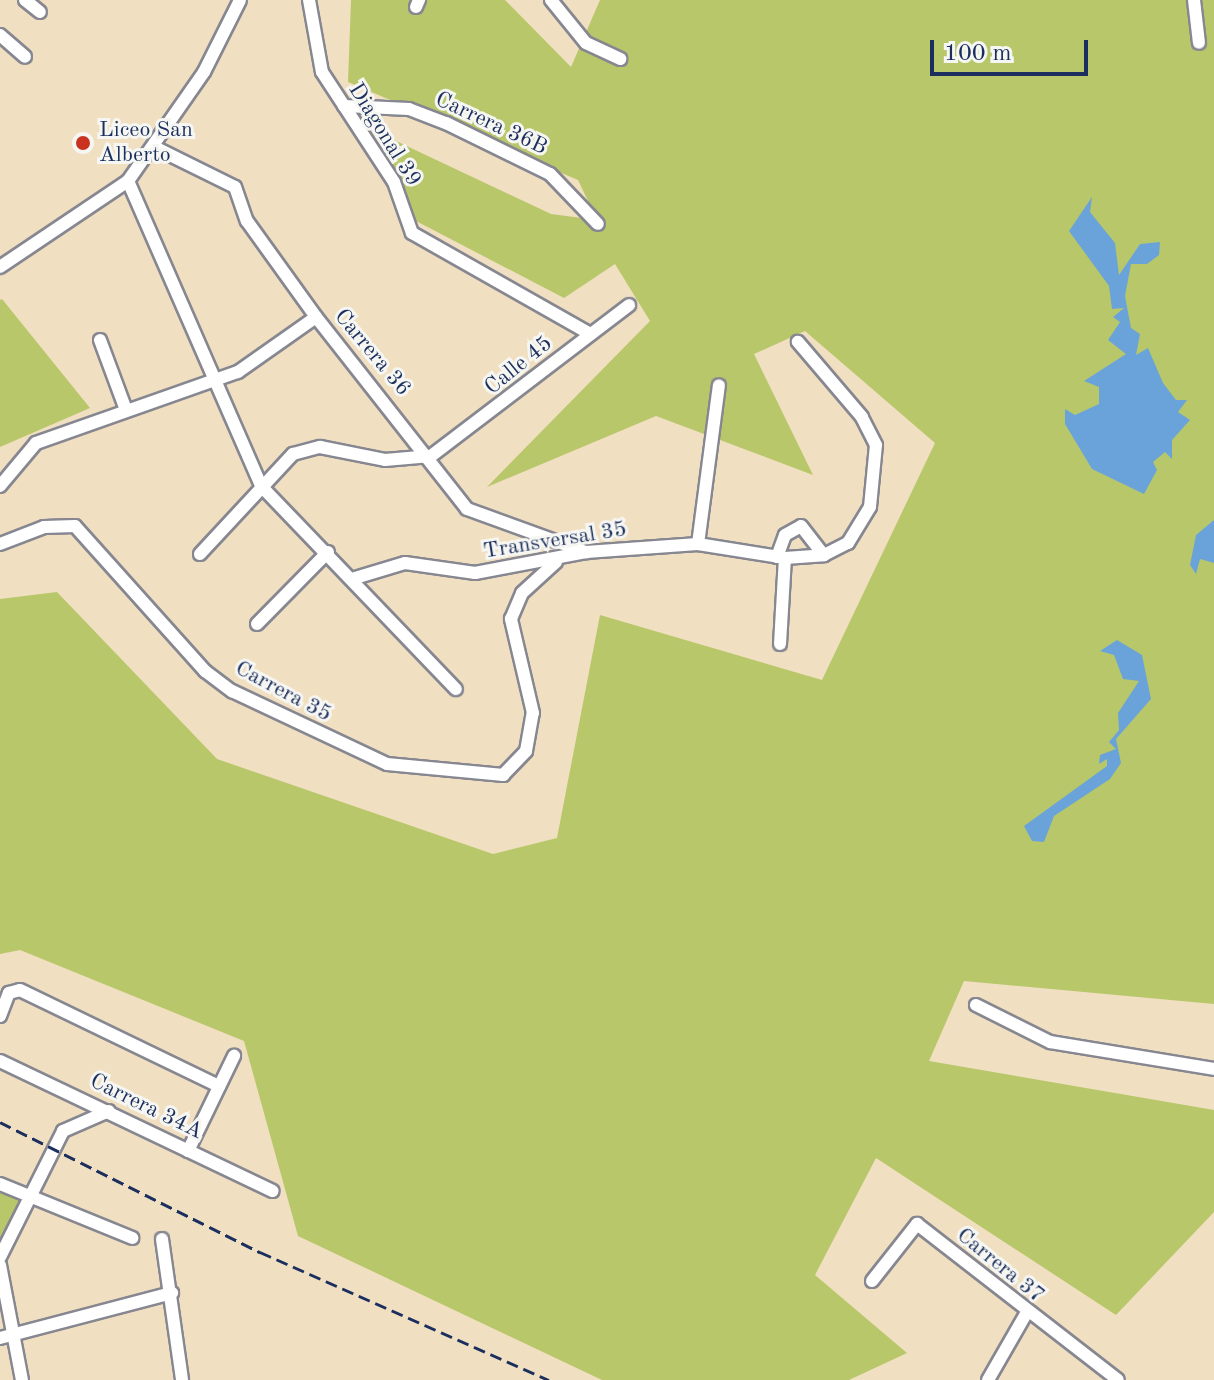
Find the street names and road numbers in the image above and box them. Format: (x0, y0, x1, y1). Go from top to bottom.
street label: Diagonal 39 (342, 78, 426, 192)
street label: Carrera 36B (431, 87, 551, 161)
street label: Carrera 36 (328, 304, 416, 402)
street label: Calle 45 (480, 331, 558, 401)
street label: Transversal 35 (481, 517, 629, 565)
street label: Carrera 35 (230, 656, 336, 728)
street label: Carrera 34A (85, 1068, 207, 1146)
street label: Carrera 37 (951, 1223, 1049, 1309)

